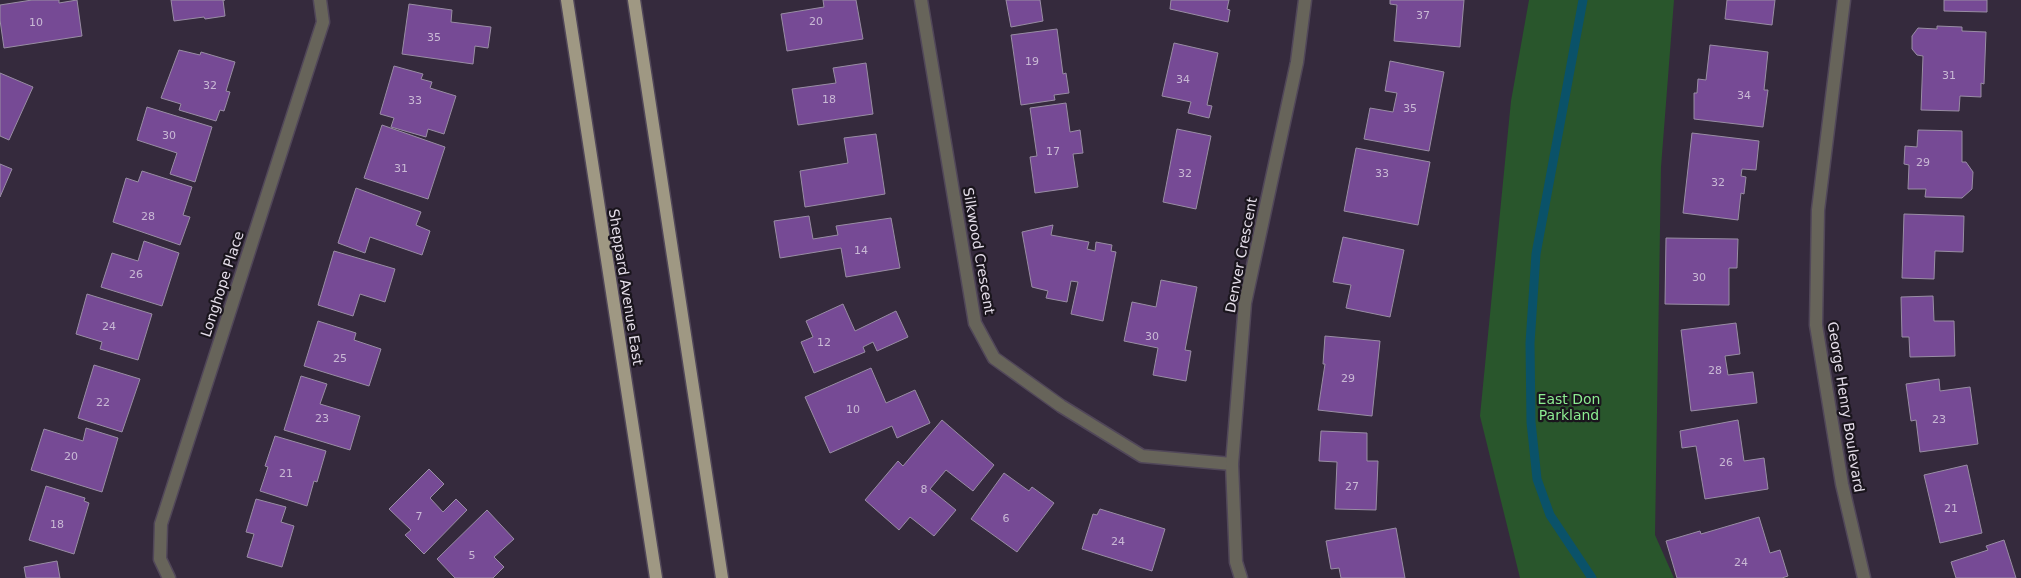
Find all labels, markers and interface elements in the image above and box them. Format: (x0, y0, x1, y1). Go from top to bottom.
house number: 37 (1416, 9, 1430, 22)
house number: 20 (809, 15, 823, 28)
house number: 10 (29, 16, 43, 29)
house number: 35 (427, 31, 441, 44)
house number: 19 (1025, 55, 1039, 68)
house number: 31 (1942, 69, 1956, 82)
house number: 34 (1176, 73, 1190, 86)
house number: 32 (203, 79, 217, 92)
house number: 34 (1737, 89, 1751, 102)
house number: 18 (822, 93, 836, 106)
house number: 33 (408, 94, 422, 107)
house number: 35 (1403, 102, 1417, 115)
house number: 30 (162, 129, 176, 142)
house number: 17 (1046, 145, 1060, 158)
house number: 29 (1916, 156, 1930, 169)
house number: 31 (394, 162, 408, 175)
house number: 32 (1178, 167, 1192, 180)
house number: 33 (1375, 167, 1389, 180)
house number: 32 (1711, 176, 1725, 189)
street label: Silkwood Crescent (960, 186, 998, 316)
street label: Denver Crescent (1222, 195, 1260, 314)
street label: Sheppard Avenue East (606, 208, 646, 367)
house number: 28 (141, 210, 155, 223)
street label: Longhope Place (197, 229, 247, 339)
house number: 14 (854, 244, 868, 257)
house number: 26 (129, 268, 143, 281)
house number: 30 (1692, 271, 1706, 284)
house number: 24 (102, 320, 116, 333)
street label: George Henry Boulevard (1825, 320, 1867, 494)
house number: 30 (1145, 330, 1159, 343)
house number: 12 (817, 336, 831, 349)
house number: 25 (333, 352, 347, 365)
house number: 28 (1708, 364, 1722, 377)
house number: 29 (1341, 372, 1355, 385)
park label: East Don Parkland (1538, 391, 1600, 423)
house number: 22 (96, 396, 110, 409)
house number: 10 (846, 403, 860, 416)
house number: 23 (315, 412, 329, 425)
house number: 23 (1932, 413, 1946, 426)
house number: 20 (64, 450, 78, 463)
house number: 26 (1719, 456, 1733, 469)
house number: 21 (279, 467, 293, 480)
house number: 27 (1345, 480, 1359, 493)
house number: 8 (921, 483, 928, 496)
house number: 21 (1944, 502, 1958, 515)
house number: 7 (416, 510, 423, 523)
house number: 6 (1003, 512, 1010, 525)
house number: 18 (50, 518, 64, 531)
house number: 24 (1111, 535, 1125, 548)
house number: 5 (469, 549, 476, 562)
house number: 24 (1734, 556, 1748, 569)

